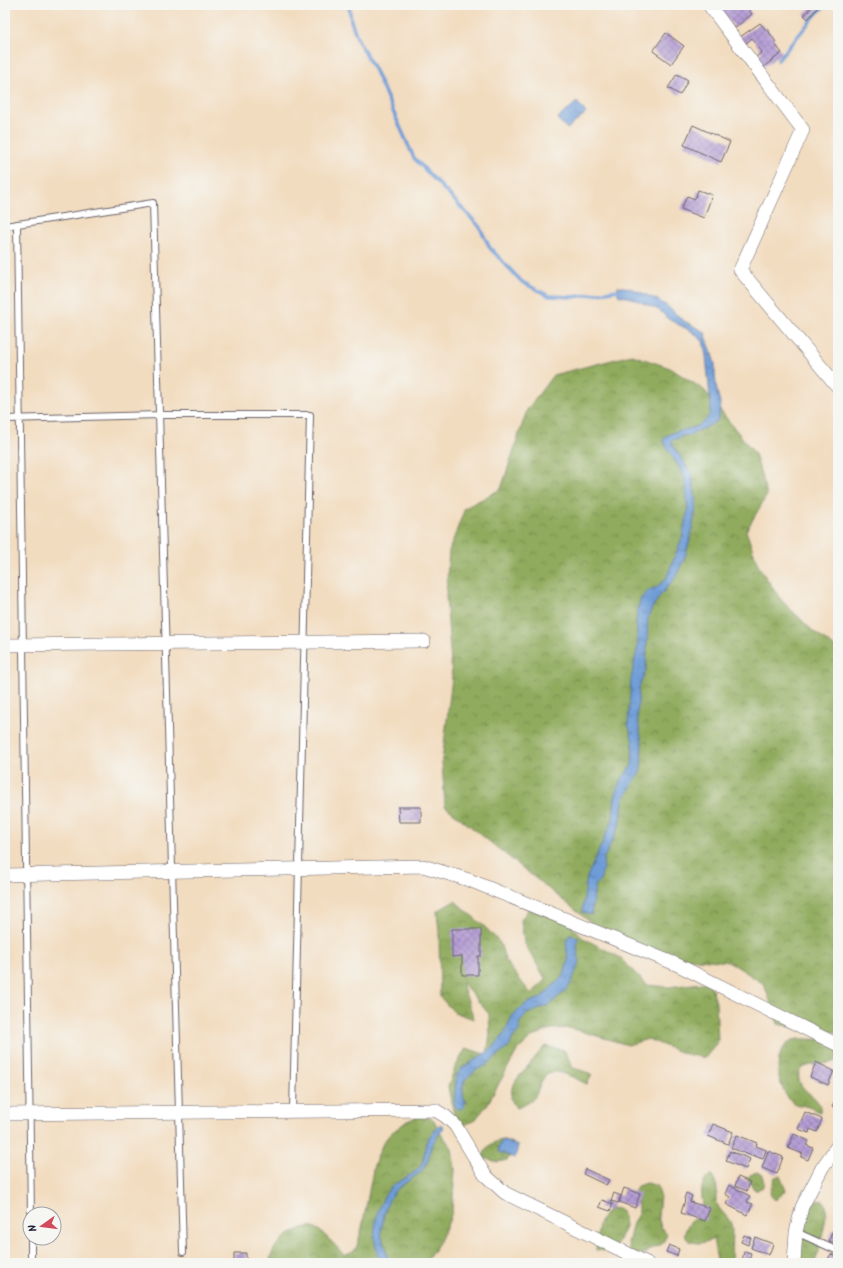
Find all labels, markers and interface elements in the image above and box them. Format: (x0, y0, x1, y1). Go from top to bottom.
north arrow (22, 1206, 62, 1246)
text: N (24, 1223, 43, 1234)

